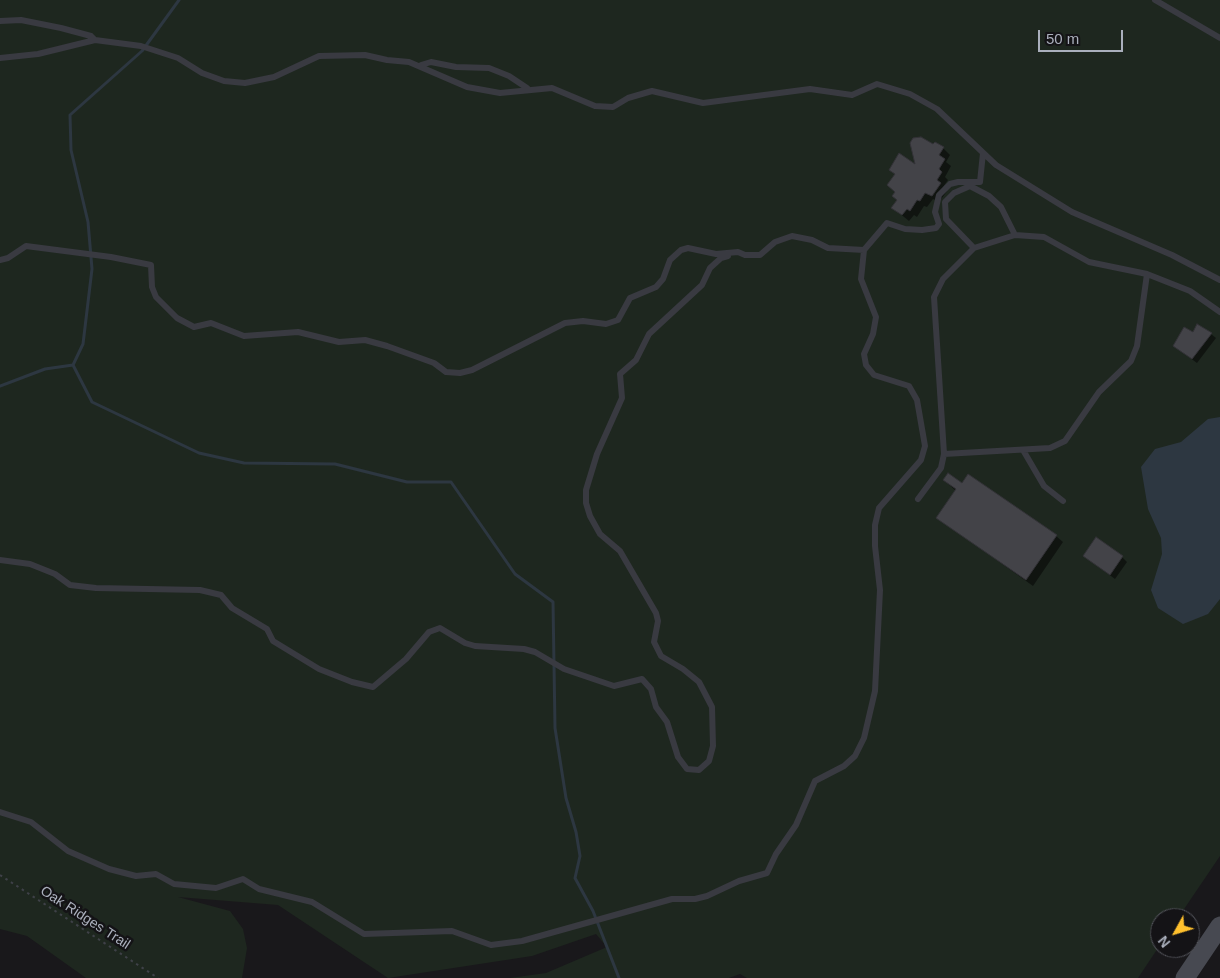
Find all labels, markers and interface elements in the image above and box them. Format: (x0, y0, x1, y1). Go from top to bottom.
scale bar (1040, 20, 1125, 52)
text: 50 m (1046, 30, 1079, 47)
street label: Oak Ridges Trail (37, 883, 133, 953)
north arrow (1150, 908, 1200, 958)
text: N (1155, 933, 1174, 951)

